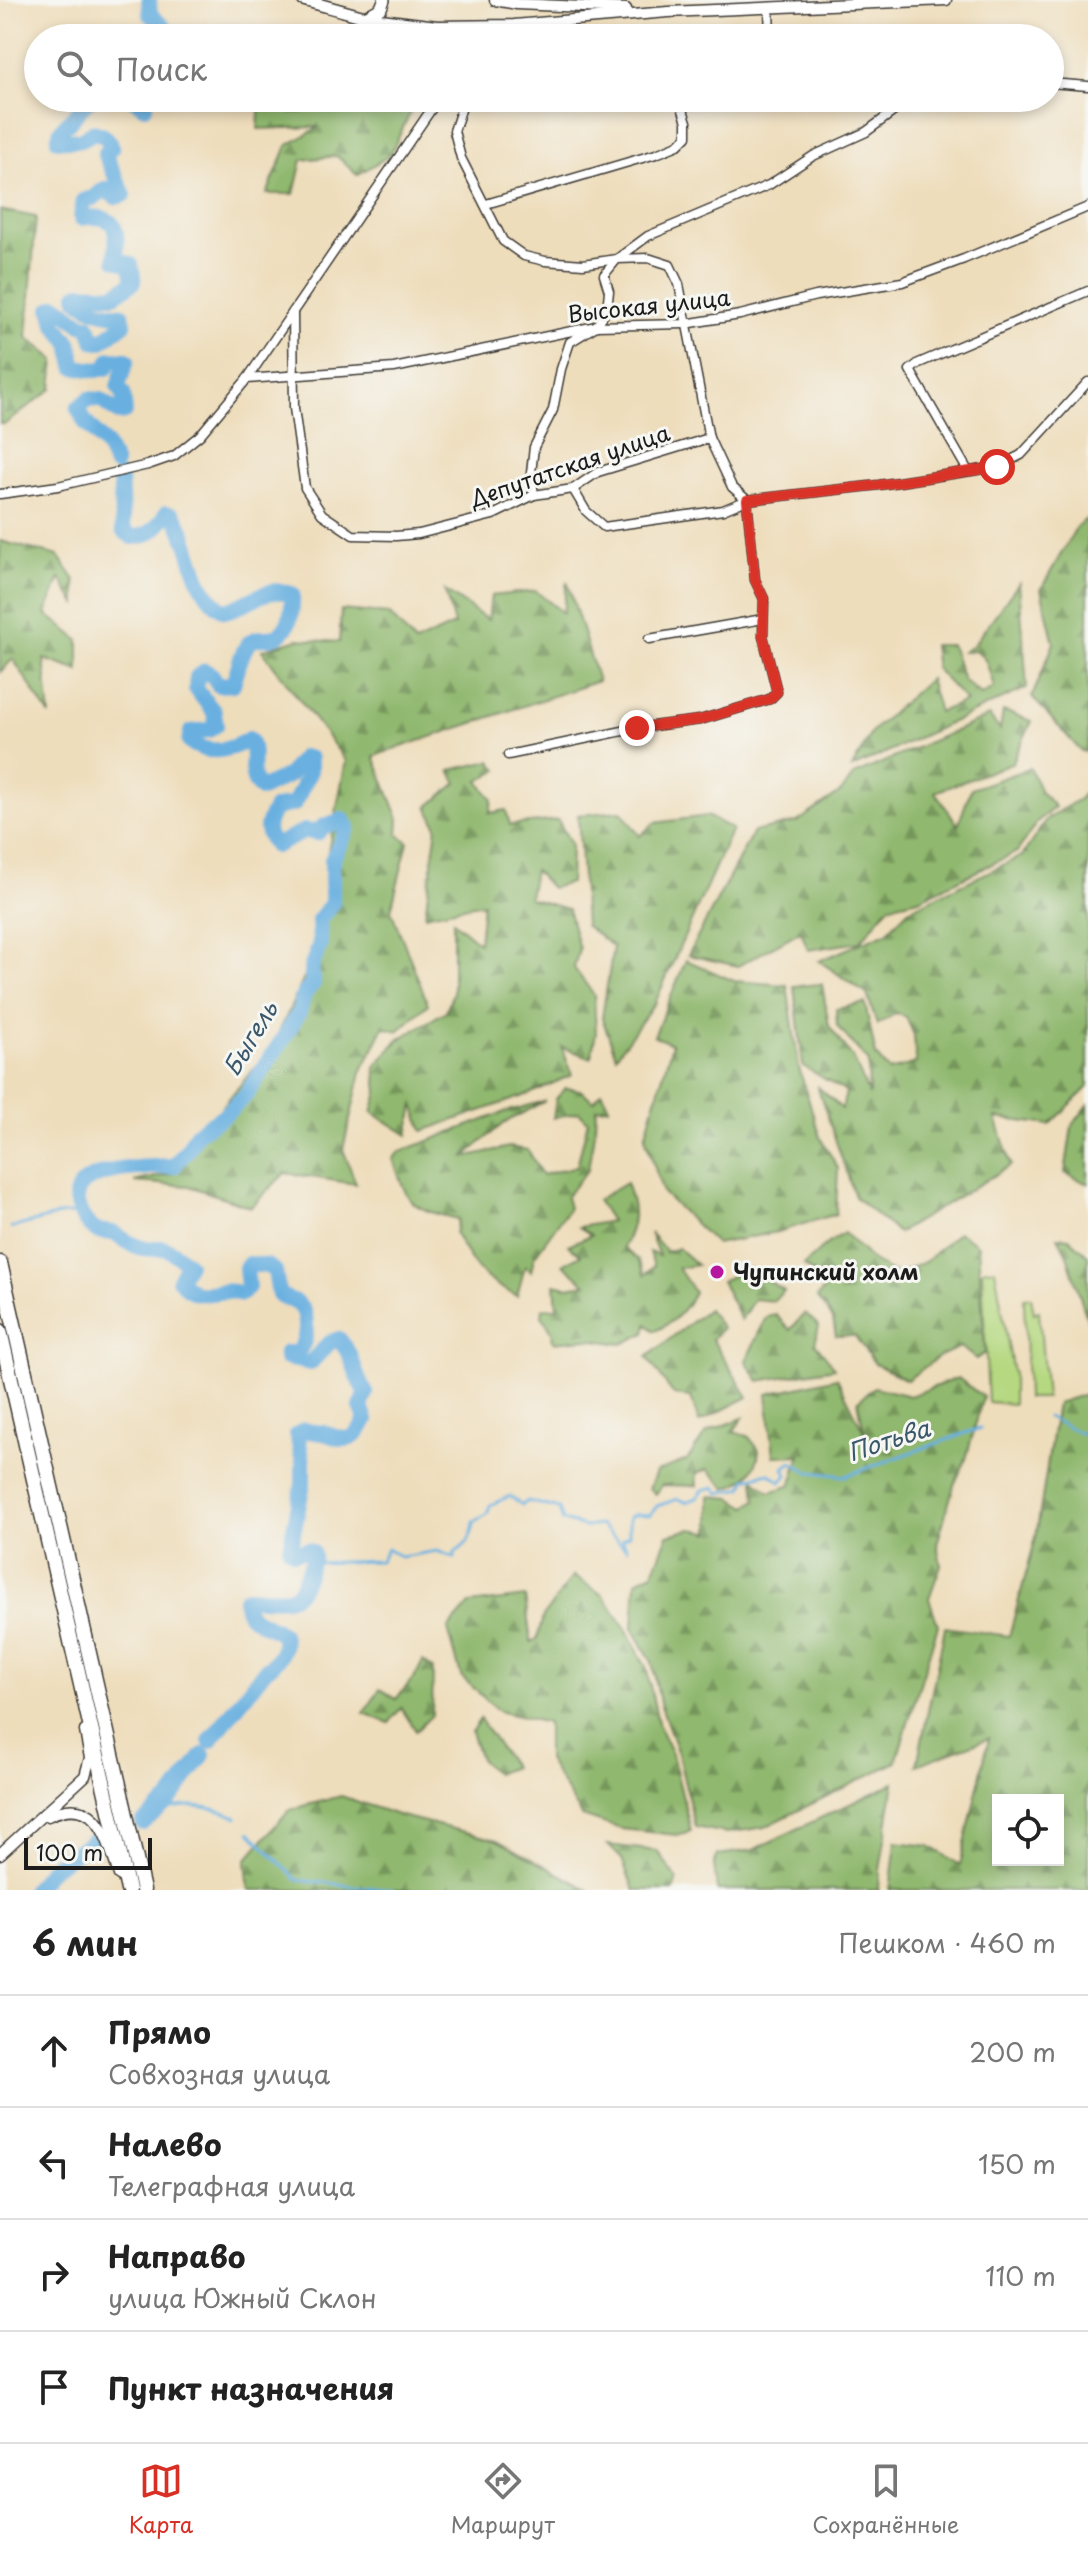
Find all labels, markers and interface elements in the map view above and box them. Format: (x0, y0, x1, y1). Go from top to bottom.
search box (24, 24, 1064, 112)
icon: search (52, 46, 96, 90)
text: Поиск (116, 46, 207, 91)
street label: Высокая улица (566, 280, 732, 329)
street label: Депутатская улица (464, 415, 674, 515)
route start (979, 449, 1015, 485)
route end (619, 710, 655, 746)
water label: Быгель (213, 992, 287, 1082)
place label: Чупинский холм (733, 1254, 919, 1287)
marker: Чупинский холм (708, 1263, 726, 1281)
water label: Потьва (843, 1409, 935, 1469)
map controls (992, 1794, 1064, 1866)
button: locate (992, 1794, 1064, 1866)
scale bar (24, 1834, 152, 1870)
text: 100 m (36, 1835, 103, 1868)
text: 6 мин (32, 1916, 138, 1968)
text: Пешком · 460 m (839, 1923, 1056, 1962)
text: Прямо (108, 2009, 211, 2054)
icon: ahead (32, 2029, 76, 2073)
text: 200 m (969, 2032, 1056, 2071)
text: Совхозная улица (108, 2054, 330, 2093)
text: Налево (108, 2121, 222, 2166)
icon: left (32, 2141, 76, 2185)
text: 150 m (978, 2144, 1056, 2183)
text: Телеграфная улица (108, 2166, 355, 2205)
text: Направо (108, 2233, 246, 2278)
icon: right (32, 2253, 76, 2297)
text: 110 m (985, 2256, 1056, 2295)
text: улица Южный Склон (108, 2278, 377, 2317)
icon: arrive (32, 2365, 76, 2409)
text: Пункт назначения (108, 2365, 394, 2410)
tab: Карта (129, 2459, 193, 2540)
tab: Маршрут (451, 2459, 555, 2540)
tab: Сохранённые (812, 2459, 959, 2540)

